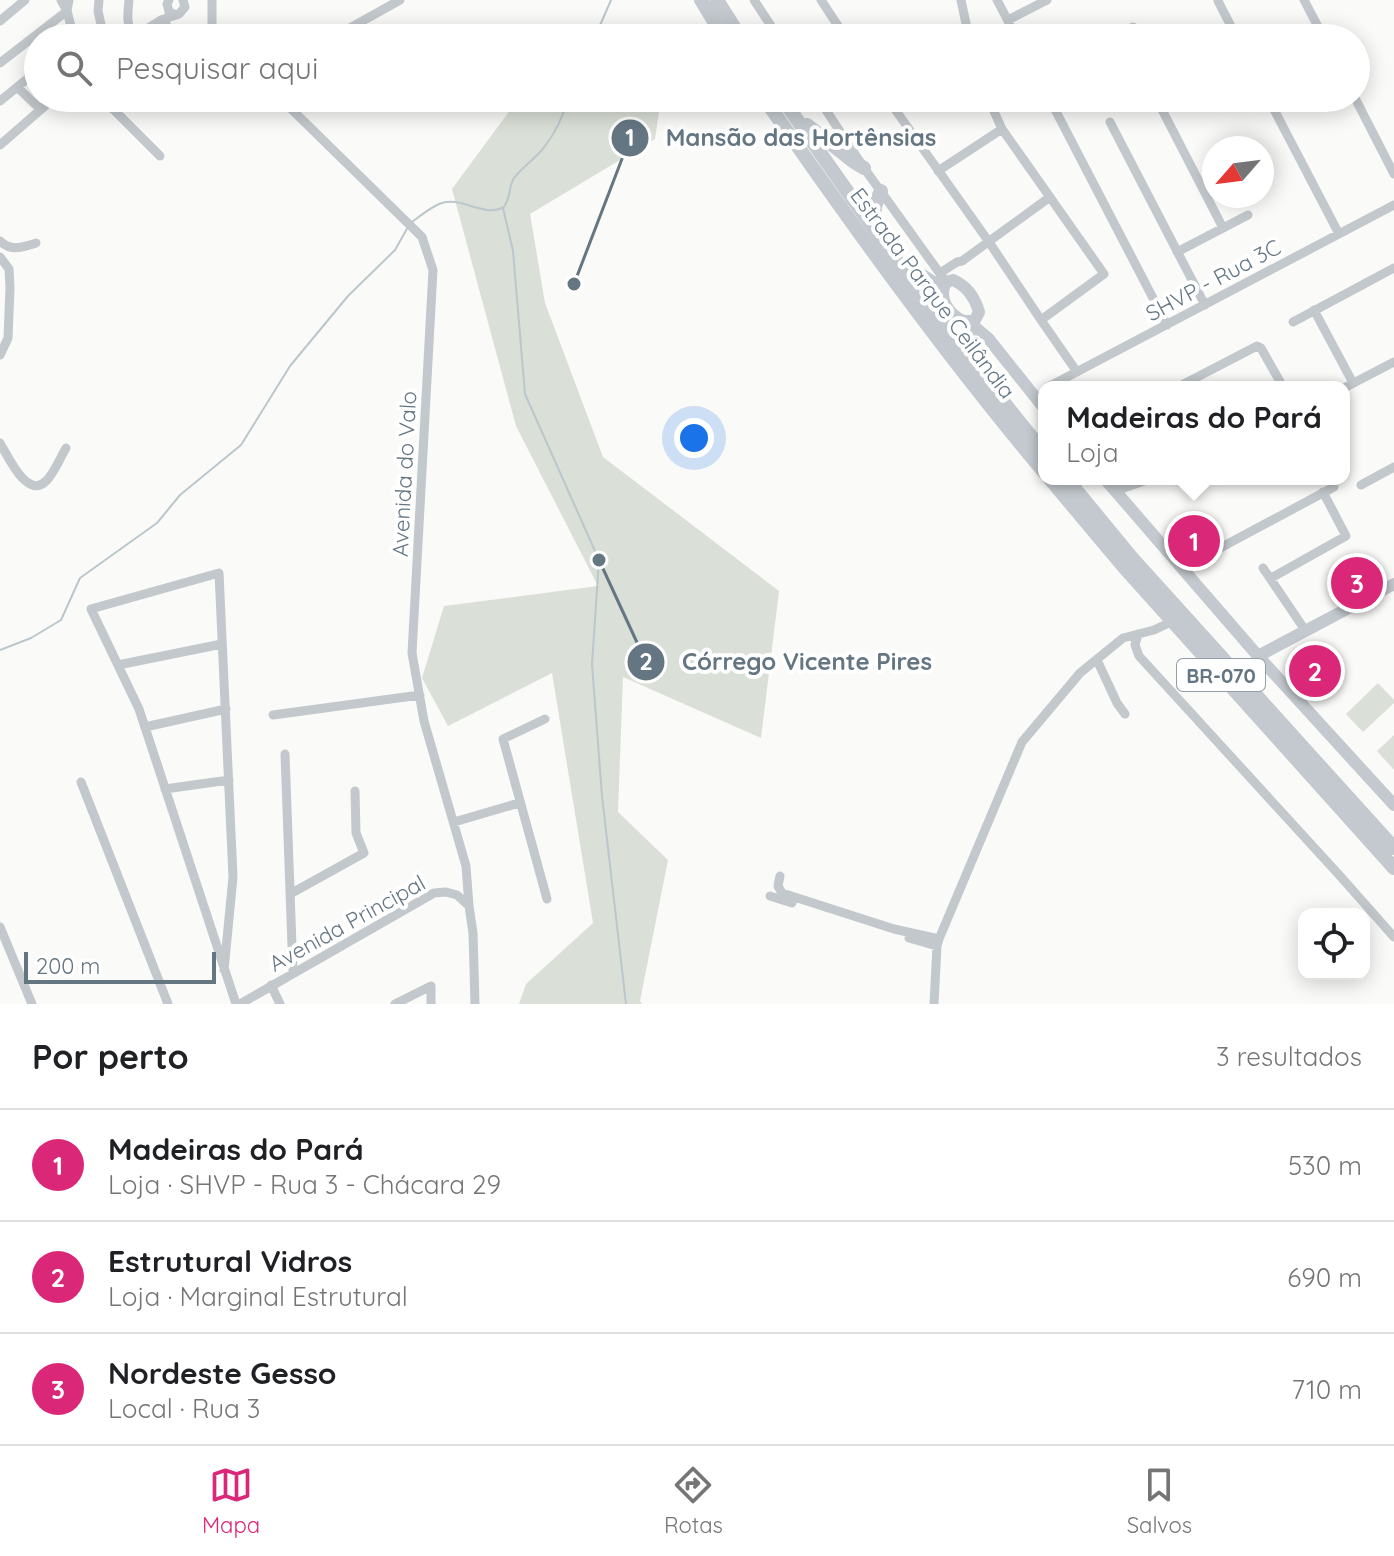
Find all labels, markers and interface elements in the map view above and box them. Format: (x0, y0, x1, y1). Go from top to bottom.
search box (24, 24, 1370, 112)
icon: search (52, 46, 96, 90)
text: Pesquisar aqui (116, 49, 318, 87)
callout: Mansão das Hortênsias (610, 114, 953, 162)
text: 1 (625, 122, 635, 152)
text: Mansão das Hortênsias (666, 122, 936, 152)
north arrow (1202, 136, 1274, 208)
street label: Estrada Parque Ceilândia (844, 182, 1022, 404)
street label: SHVP - Rua 3C (1141, 233, 1285, 327)
popup (1038, 381, 1350, 485)
street label: Avenida do Valo (386, 390, 422, 558)
text: Madeiras do Pará (1066, 398, 1322, 436)
your location (674, 418, 714, 458)
text: Loja (1066, 436, 1118, 469)
pin: 1 (1168, 511, 1220, 571)
pin: 3 (1331, 553, 1383, 613)
callout: Córrego Vicente Pires (626, 638, 948, 686)
pin: 2 (1289, 641, 1341, 701)
text: 2 (639, 646, 653, 676)
text: Córrego Vicente Pires (682, 646, 932, 676)
road number: BR-070 (1177, 659, 1265, 691)
street label: Avenida Principal (264, 868, 430, 978)
map controls (1298, 908, 1370, 980)
button: locate (1298, 908, 1370, 980)
scale bar (24, 948, 216, 984)
text: 200 m (36, 952, 100, 980)
text: Por perto (32, 1035, 189, 1078)
text: 3 resultados (1216, 1040, 1362, 1073)
text: Madeiras do Pará (108, 1130, 364, 1168)
text: 1 (53, 1149, 63, 1182)
text: 530 m (1288, 1149, 1362, 1182)
text: Loja · SHVP - Rua 3 - Chácara 29 (108, 1168, 501, 1201)
text: Estrutural Vidros (108, 1242, 352, 1280)
text: 2 (51, 1261, 65, 1294)
text: 690 m (1287, 1261, 1362, 1294)
text: Loja · Marginal Estrutural (108, 1280, 408, 1313)
text: Nordeste Gesso (108, 1354, 337, 1392)
text: 3 (51, 1373, 65, 1406)
text: 710 m (1292, 1373, 1362, 1406)
text: Local · Rua 3 (108, 1392, 260, 1425)
tab: Mapa (202, 1463, 260, 1539)
tab: Rotas (664, 1463, 723, 1539)
tab: Salvos (1127, 1463, 1192, 1539)

